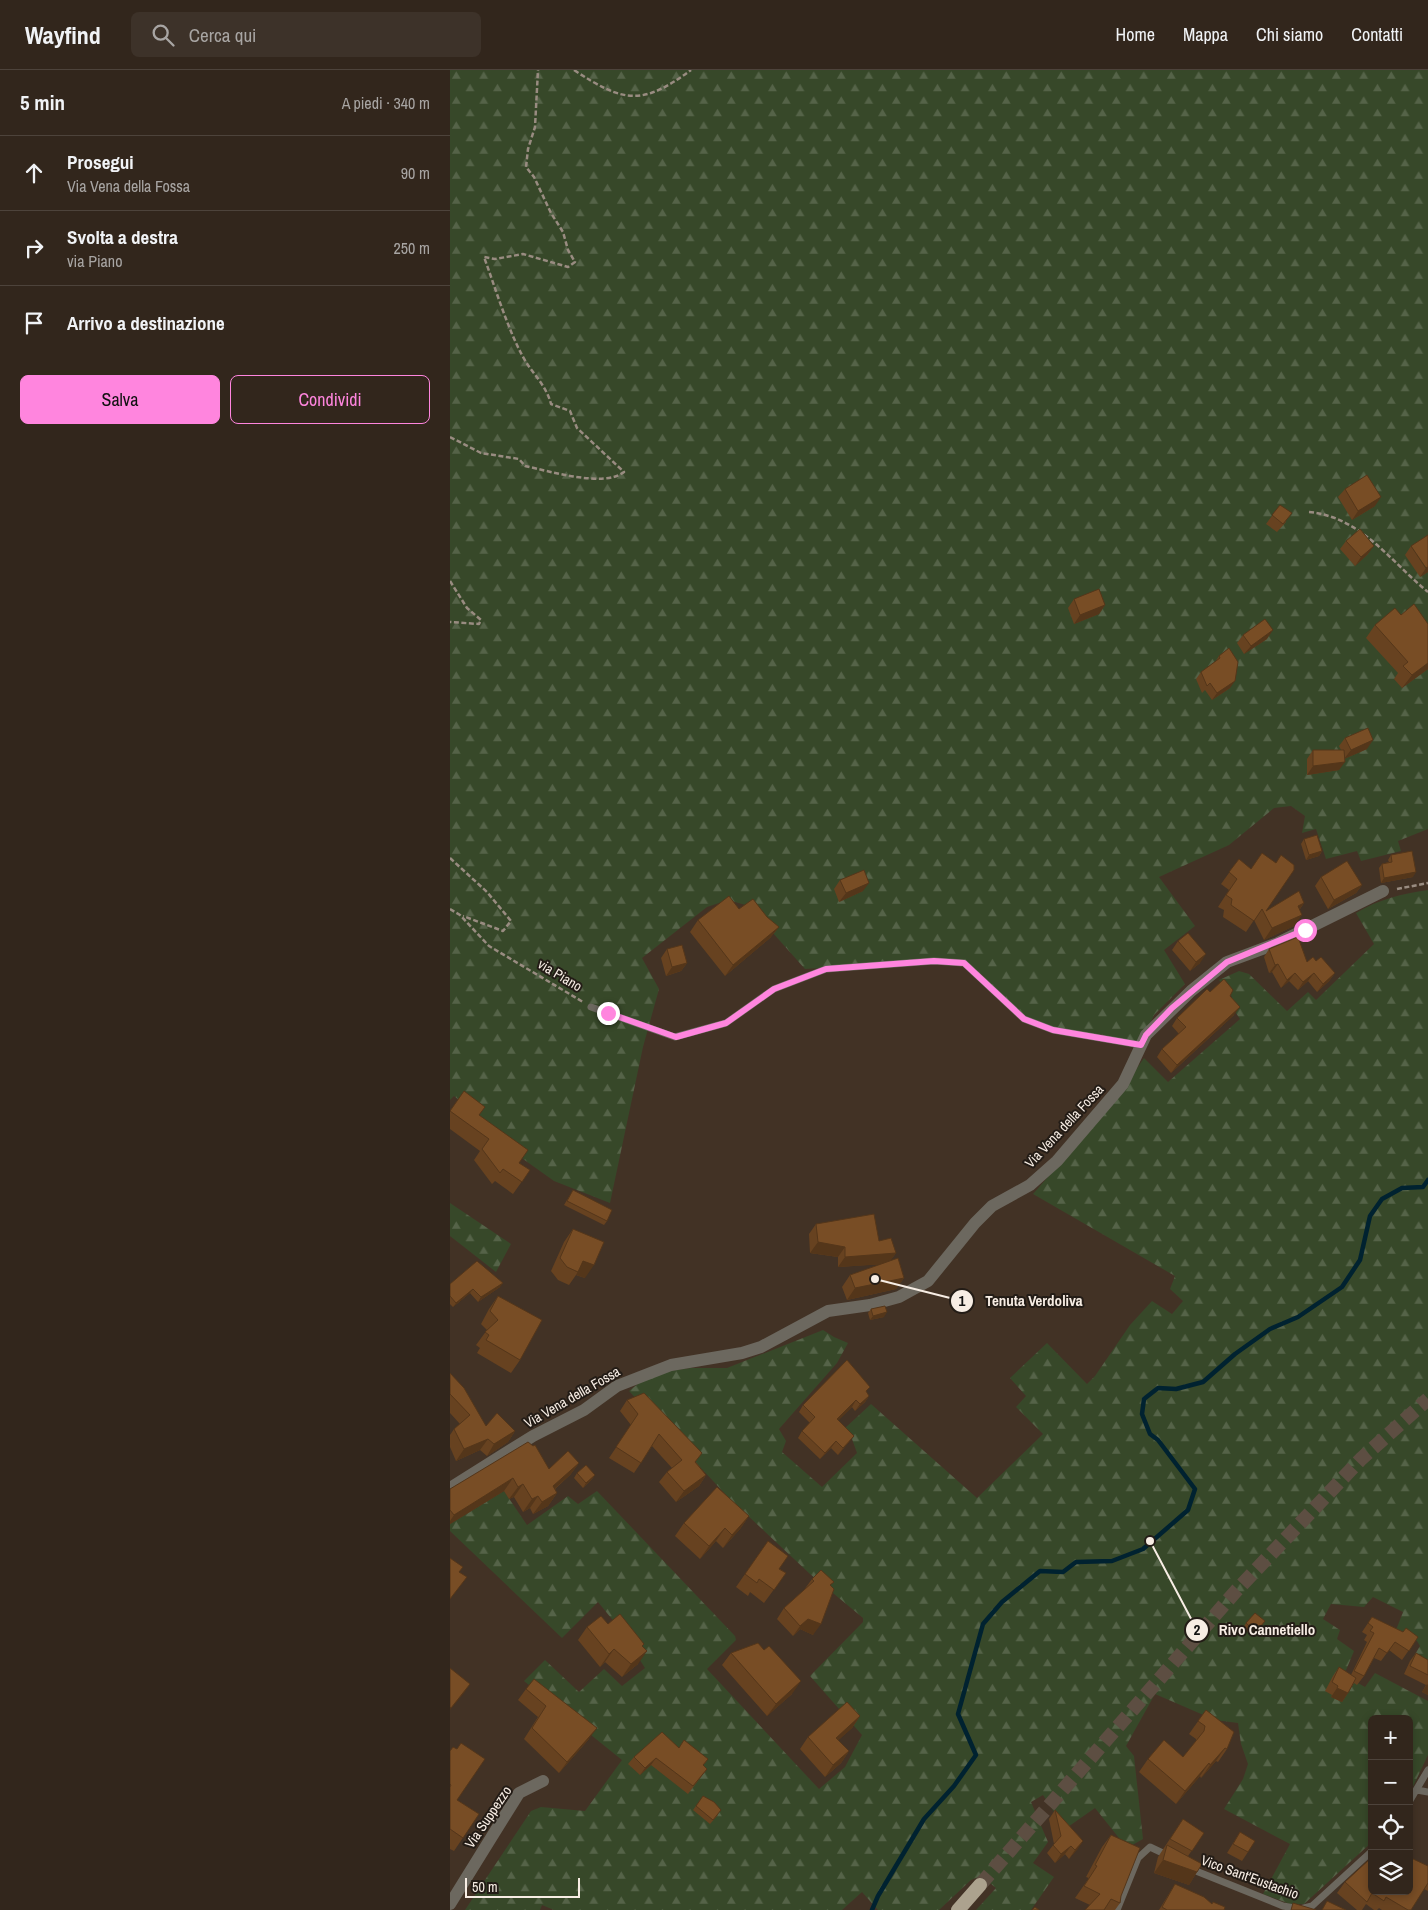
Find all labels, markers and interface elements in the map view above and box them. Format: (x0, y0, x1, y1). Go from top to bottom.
search box (131, 12, 481, 57)
text: Wayfind (25, 19, 101, 51)
icon: search (149, 21, 177, 49)
text: Cerca qui (189, 22, 256, 48)
text: Home (1116, 22, 1155, 47)
text: Mappa (1183, 22, 1228, 47)
text: Chi siamo (1256, 22, 1323, 47)
text: Contatti (1351, 22, 1403, 47)
text: 5 min (20, 88, 65, 117)
text: A piedi · 340 m (342, 92, 430, 114)
text: Prosegui (67, 149, 134, 175)
icon: ahead (20, 159, 48, 187)
text: 90 m (401, 162, 430, 184)
text: Via Vena della Fossa (67, 175, 190, 197)
text: Svolta a destra (67, 224, 178, 250)
icon: right (20, 234, 48, 262)
text: 250 m (394, 237, 430, 259)
text: via Piano (67, 250, 122, 272)
icon: arrive (20, 309, 48, 337)
text: Arrivo a destinazione (67, 310, 225, 336)
button: Salva (20, 375, 220, 424)
button: Condividi (230, 375, 430, 424)
route start (1294, 919, 1317, 942)
street label: via Piano (535, 955, 585, 995)
route end (597, 1002, 620, 1025)
street label: Via Vena della Fossa (1021, 1080, 1108, 1172)
callout: Tenuta Verdoliva (950, 1286, 1092, 1316)
text: 1 (959, 1290, 966, 1311)
text: Tenuta Verdoliva (985, 1290, 1083, 1311)
street label: Via Vena della Fossa (521, 1362, 624, 1432)
callout: Rivo Cannetiello (1184, 1615, 1325, 1645)
text: 2 (1194, 1619, 1201, 1640)
text: Rivo Cannetiello (1219, 1619, 1315, 1640)
map controls (1368, 1715, 1413, 1895)
button: + (1368, 1715, 1413, 1760)
button: − (1368, 1760, 1413, 1805)
street label: Via Suppezzo (461, 1782, 515, 1852)
button: locate (1368, 1805, 1413, 1850)
button: layers (1368, 1850, 1413, 1895)
street label: Vico Sant'Eustachio (1199, 1851, 1301, 1903)
scale bar (465, 1875, 580, 1898)
text: 50 m (472, 1878, 498, 1896)

